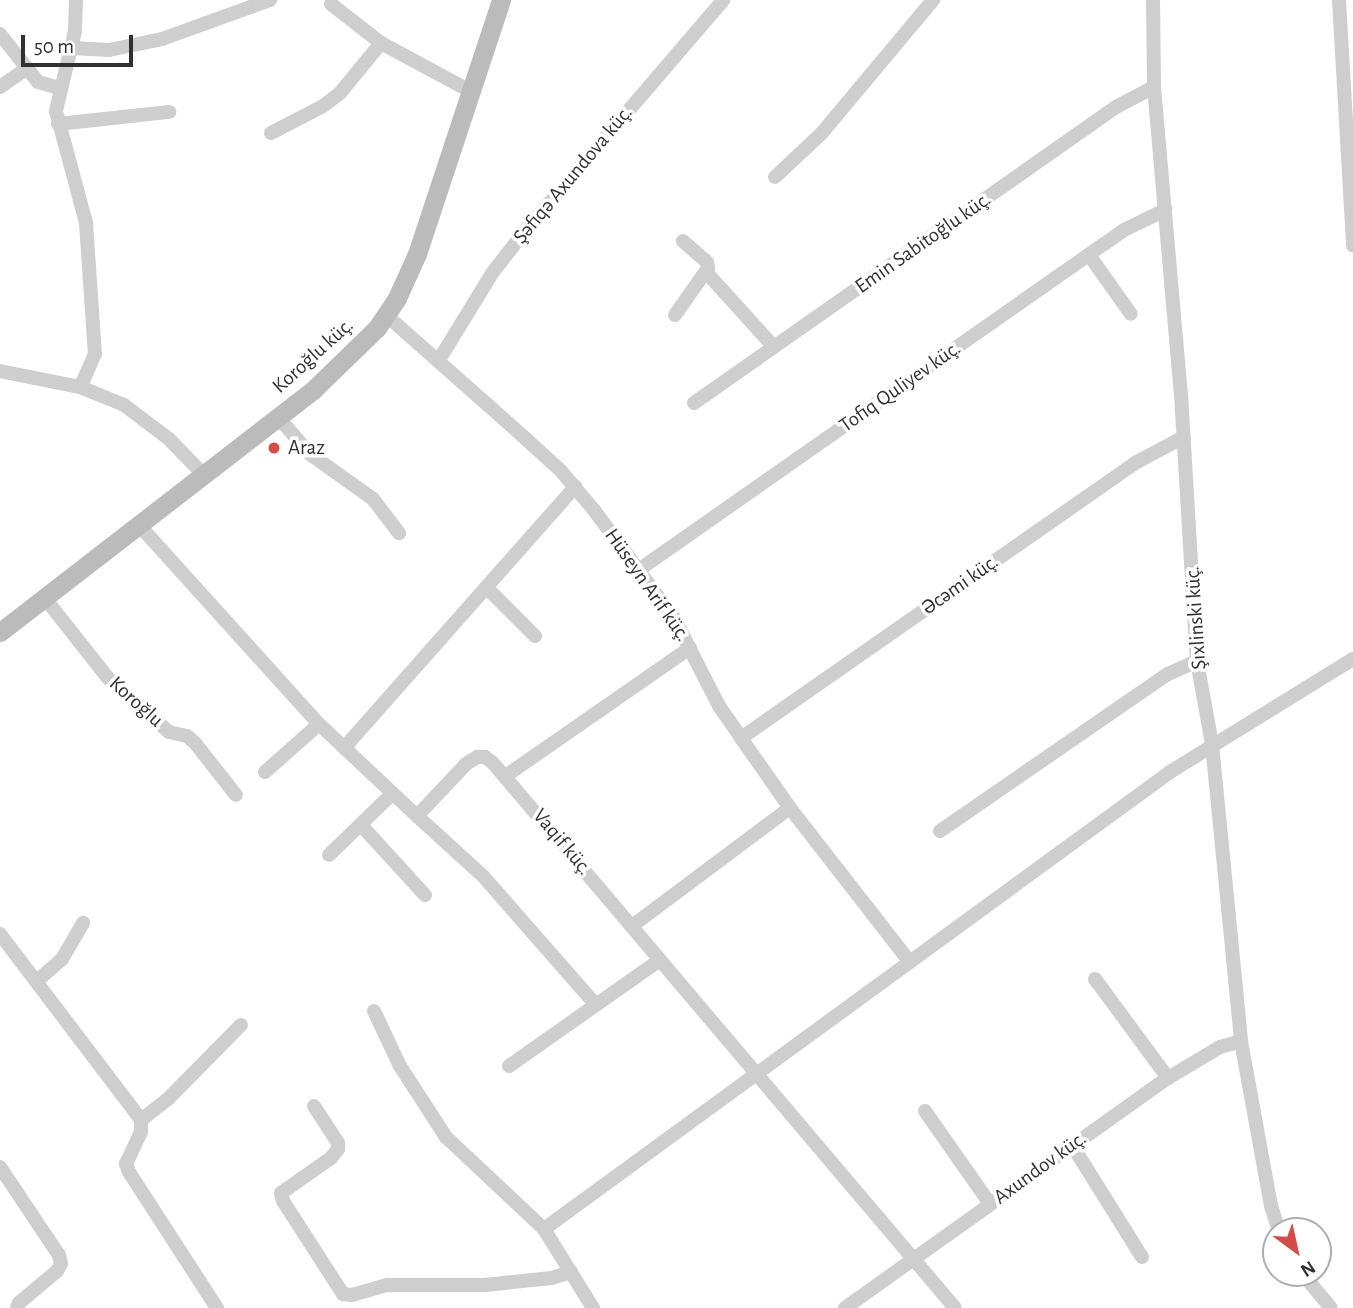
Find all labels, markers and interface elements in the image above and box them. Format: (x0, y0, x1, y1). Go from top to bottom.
scale bar (24, 21, 136, 65)
text: 50 m (34, 36, 74, 57)
street label: Şəfiqə Axundova küç. (508, 101, 638, 249)
street label: Emin Sabitoğlu küç. (850, 187, 996, 299)
street label: Koroğlu küç. (267, 313, 359, 399)
street label: Tofiq Quliyev küç. (835, 336, 965, 438)
place label: Araz (288, 435, 325, 461)
marker: Araz (266, 440, 282, 456)
street label: Hüseyn Arif küç. (599, 524, 695, 646)
street label: Əcəmi küç. (917, 549, 1003, 621)
street label: Şıxlinski küç. (1180, 565, 1212, 671)
street label: Koroğlu (104, 671, 168, 733)
street label: Vaqif küç. (527, 804, 597, 880)
street label: Axundov küç. (989, 1126, 1091, 1210)
north arrow (1262, 1217, 1332, 1287)
text: N (1297, 1257, 1318, 1280)

